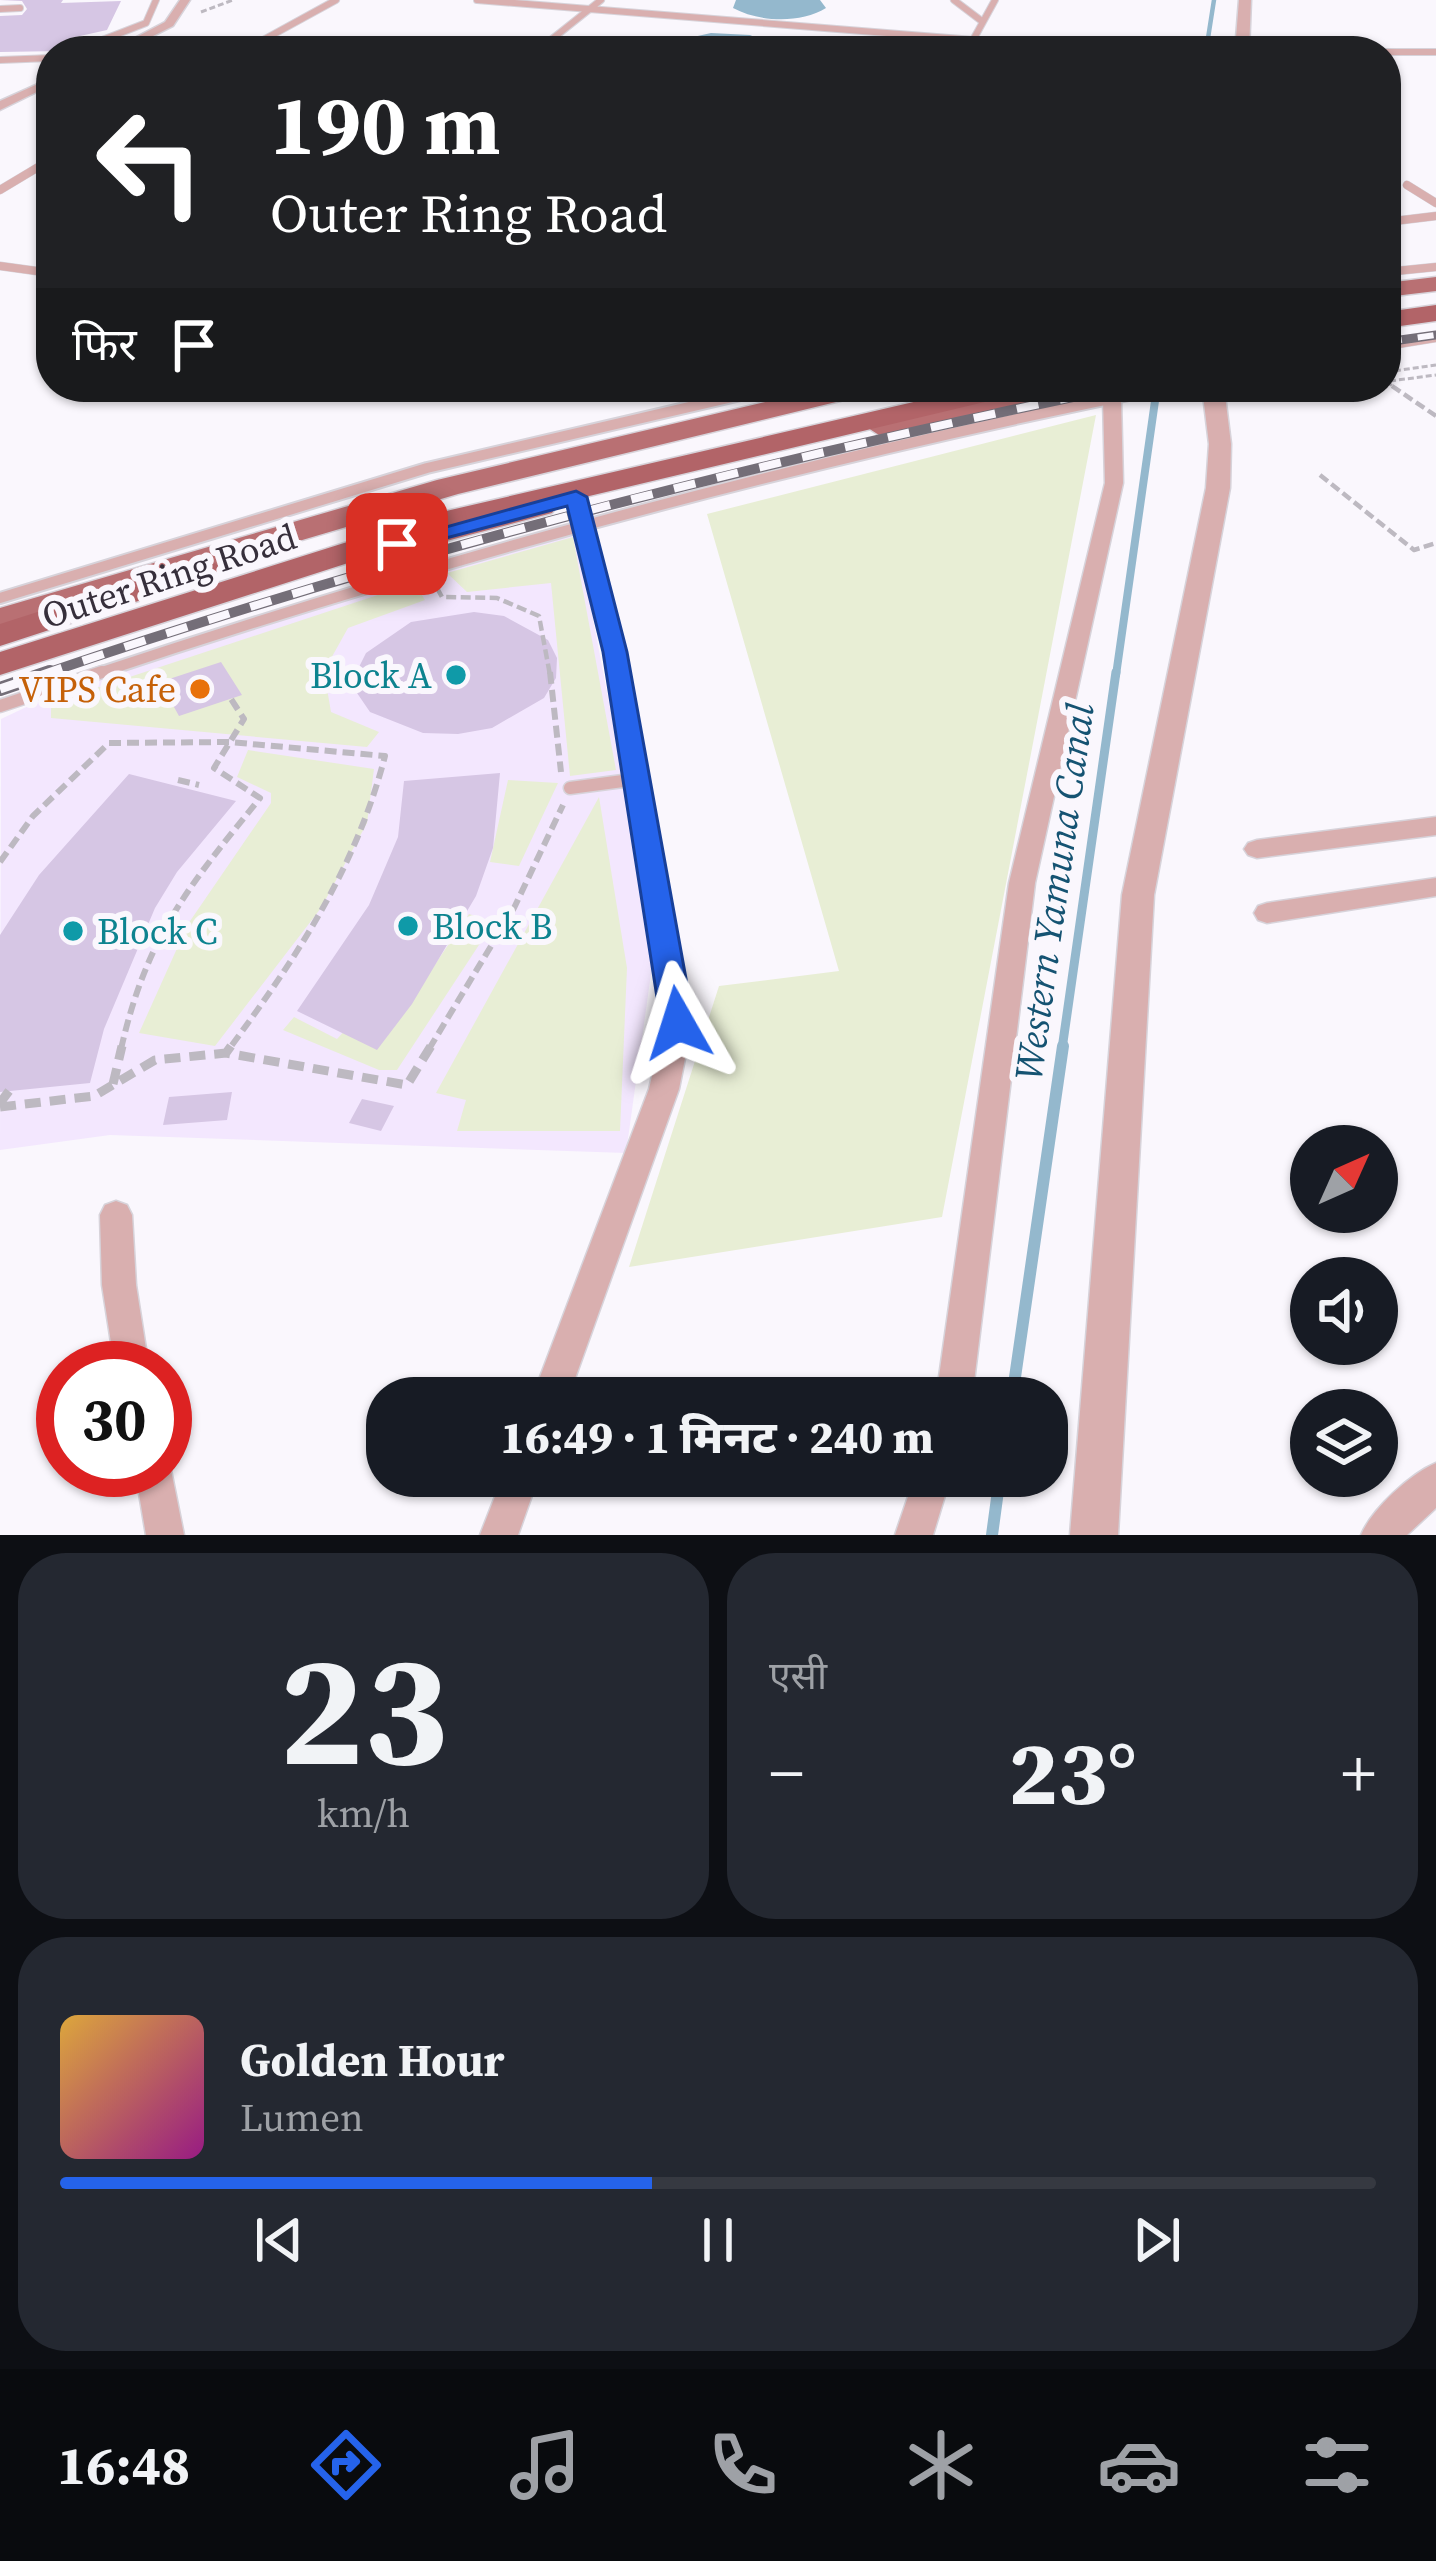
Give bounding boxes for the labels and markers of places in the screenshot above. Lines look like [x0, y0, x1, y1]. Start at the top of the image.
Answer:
pin [346, 493, 448, 595]
place label: Block A [310, 651, 432, 700]
marker: Block A [443, 662, 469, 688]
place label: VIPS Cafe [18, 665, 176, 714]
marker: VIPS Cafe [187, 676, 213, 702]
place label: Block B [432, 902, 553, 951]
place label: Block C [97, 907, 218, 956]
marker: Block B [395, 913, 421, 939]
marker: Block C [60, 918, 86, 944]

